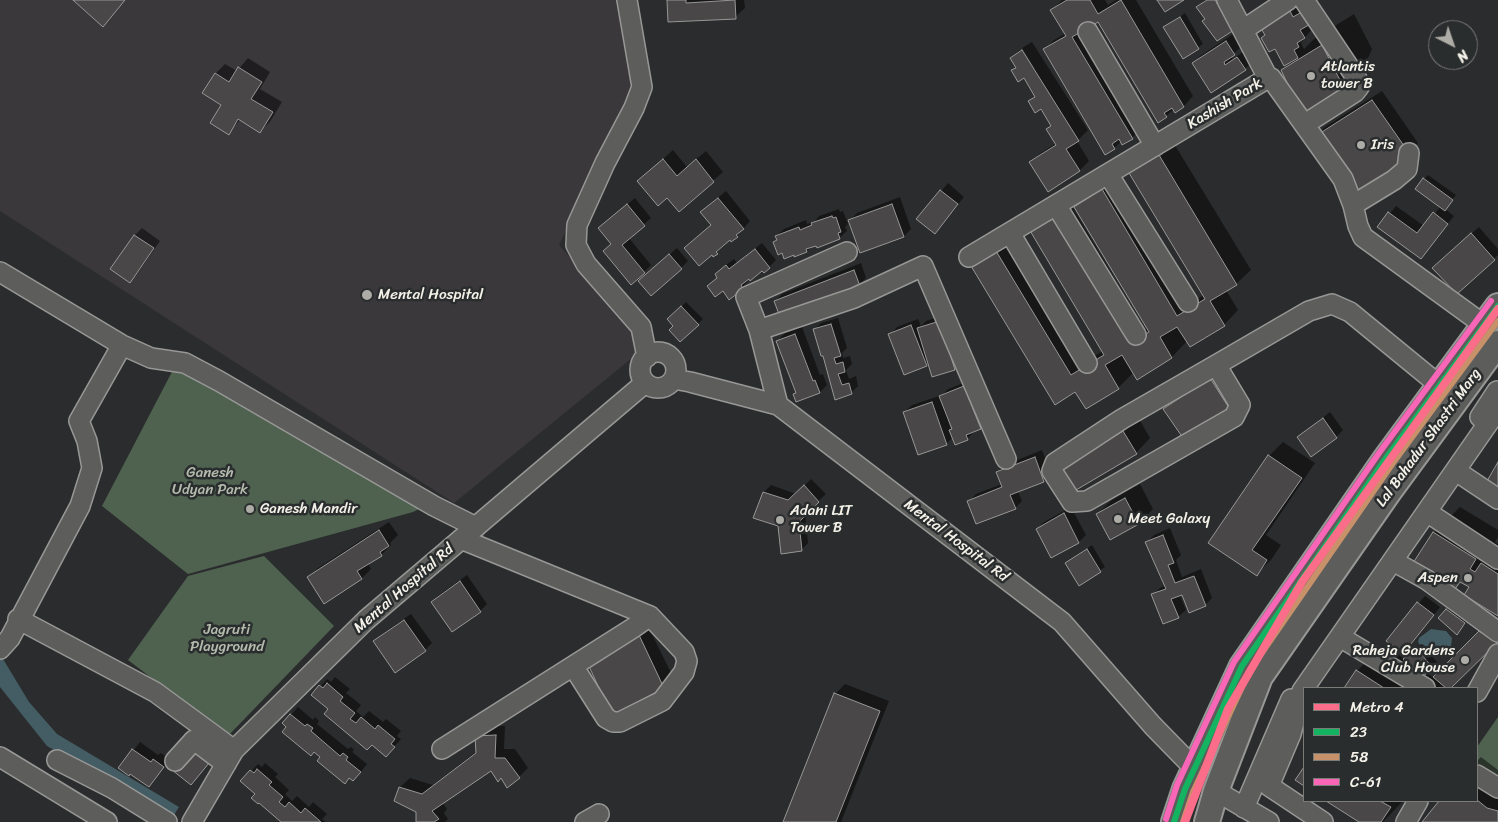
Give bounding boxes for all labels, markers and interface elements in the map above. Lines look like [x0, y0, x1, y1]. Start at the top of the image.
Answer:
north arrow [1428, 20, 1478, 70]
text: N [1451, 43, 1474, 69]
place label: Atlantis tower B [1321, 58, 1375, 93]
marker: Atlantis tower B [1305, 70, 1317, 82]
street label: Kashish Park [1184, 75, 1266, 133]
place label: Iris [1371, 136, 1394, 154]
marker: Iris [1355, 139, 1367, 151]
place label: Mental Hospital [378, 286, 483, 304]
marker: Mental Hospital [360, 288, 374, 302]
street label: Lal Bahadur Shastri Marg [1373, 365, 1485, 511]
park label: Ganesh Udyan Park [172, 464, 248, 499]
street label: Mental Hospital Rd [900, 496, 1012, 586]
place label: Ganesh Mandir [260, 500, 357, 518]
place label: Adani LIT Tower B [790, 502, 852, 537]
marker: Ganesh Mandir [244, 503, 256, 515]
place label: Meet Galaxy [1128, 510, 1210, 528]
marker: Meet Galaxy [1112, 513, 1124, 525]
marker: Adani LIT Tower B [774, 514, 786, 526]
street label: Mental Hospital Rd [350, 541, 458, 637]
place label: Aspen [1417, 569, 1458, 587]
marker: Aspen [1462, 572, 1474, 584]
park label: Jagruti Playground [190, 621, 264, 656]
place label: Raheja Gardens Club House [1353, 642, 1455, 677]
marker: Raheja Gardens Club House [1459, 654, 1471, 666]
legend [1303, 687, 1478, 802]
text: Metro 4 [1350, 694, 1404, 720]
text: 23 [1350, 719, 1367, 745]
text: 58 [1350, 744, 1368, 770]
text: C-61 [1350, 769, 1381, 795]

